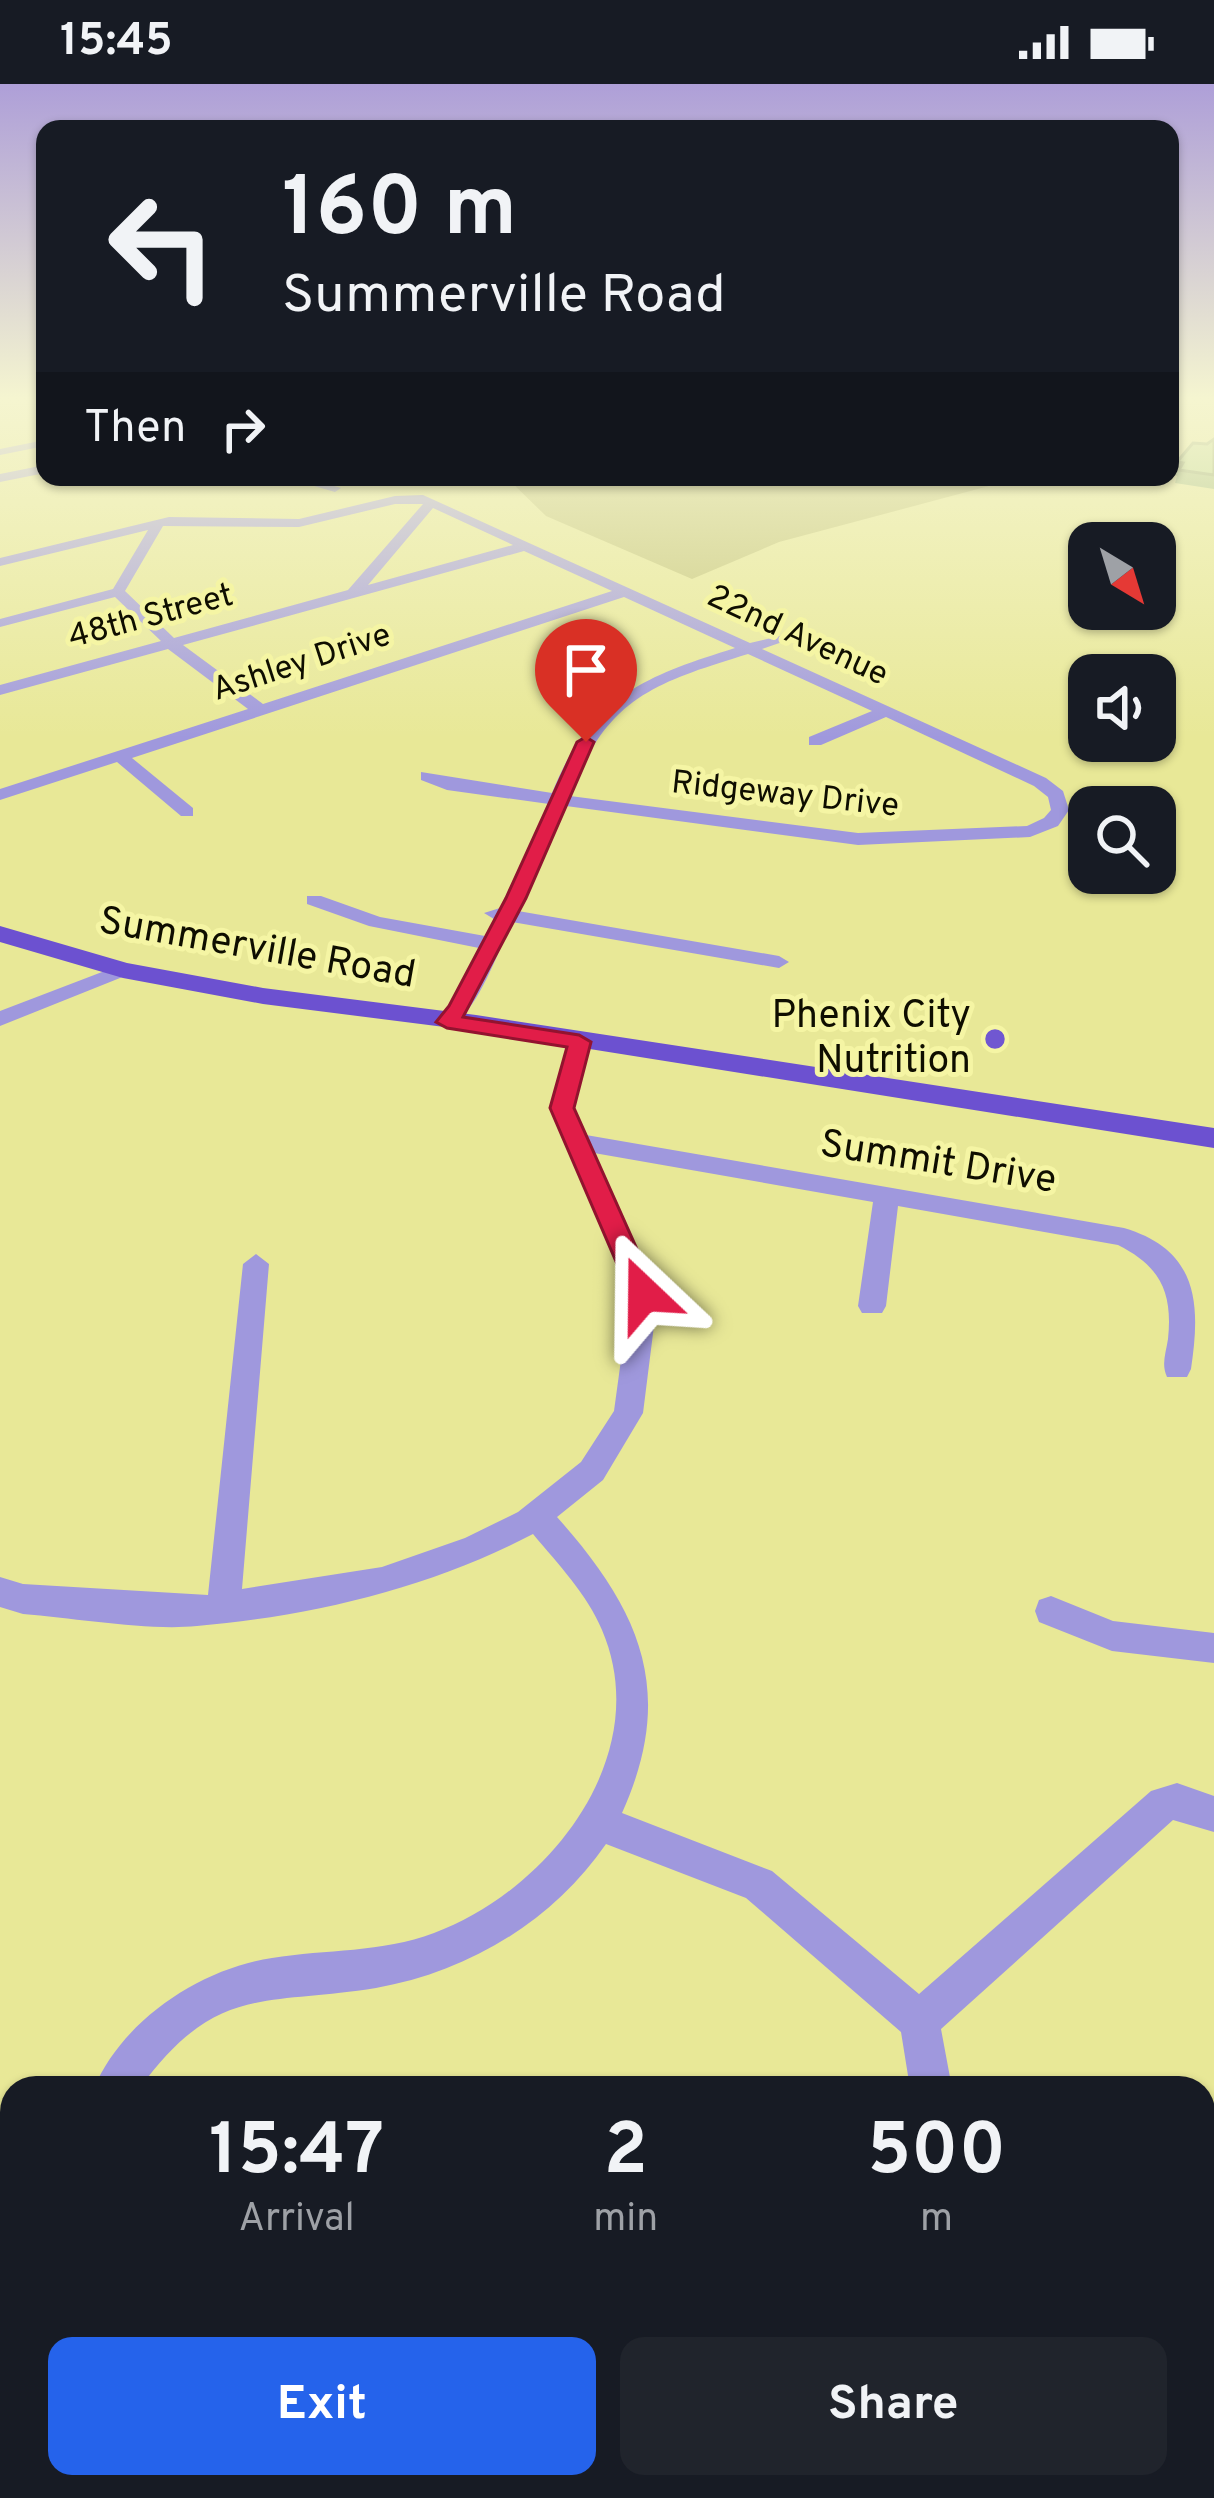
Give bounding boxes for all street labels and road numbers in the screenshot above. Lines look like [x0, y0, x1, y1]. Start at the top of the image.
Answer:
street label: 48th Street [64, 576, 238, 660]
street label: 22nd Avenue [700, 577, 894, 697]
street label: Ashley Drive [207, 615, 397, 713]
street label: Ridgeway Drive [669, 763, 901, 829]
street label: Summerville Road [95, 898, 419, 1002]
street label: Summit Drive [816, 1121, 1060, 1207]

